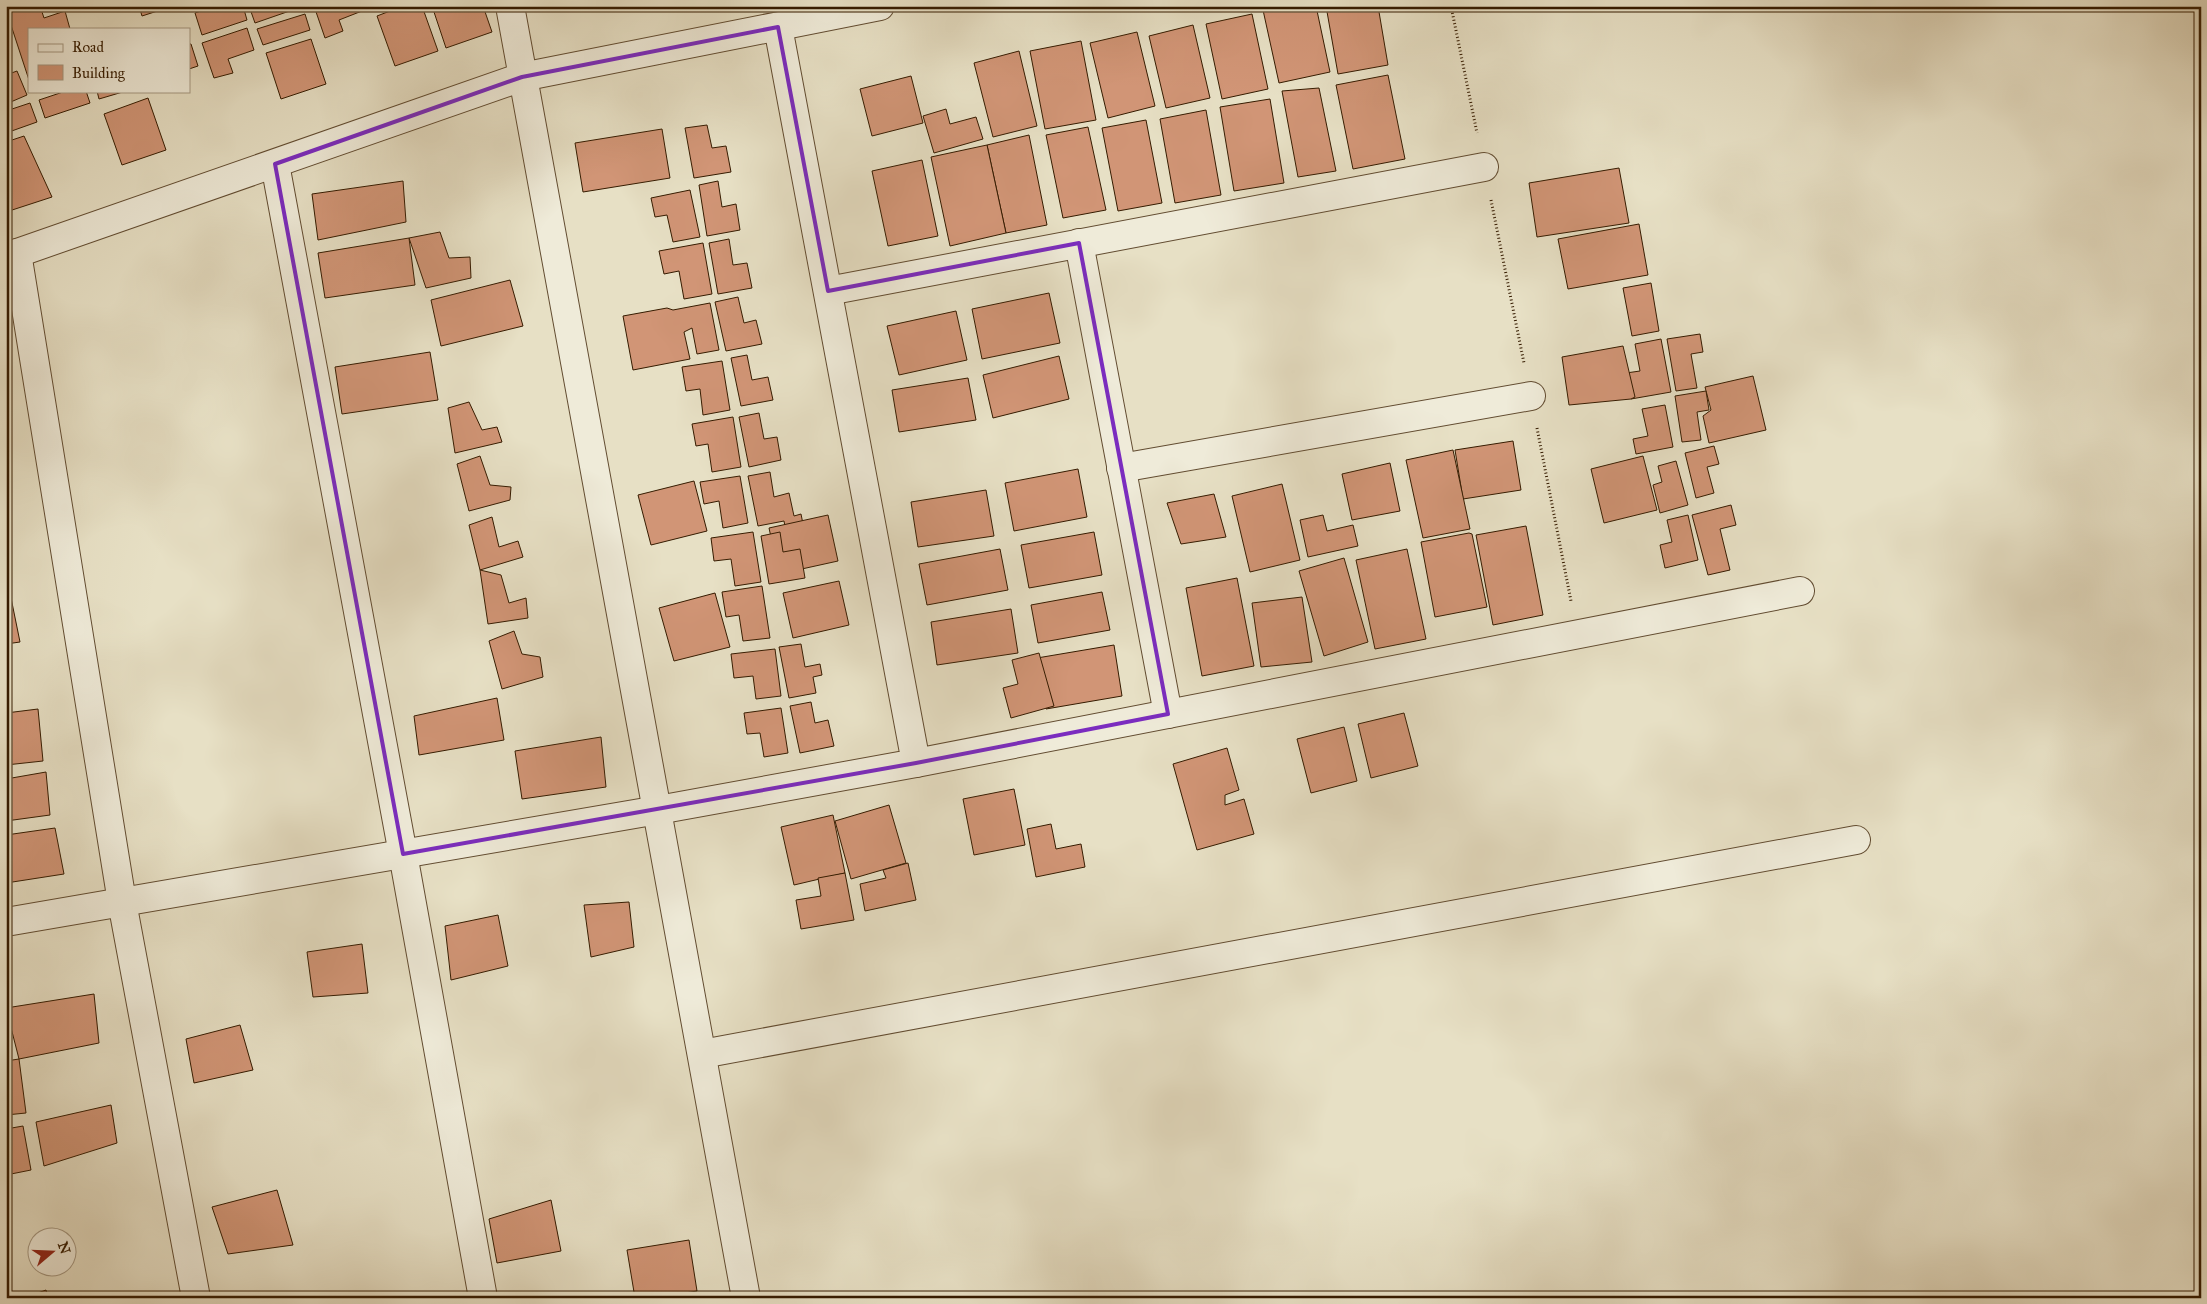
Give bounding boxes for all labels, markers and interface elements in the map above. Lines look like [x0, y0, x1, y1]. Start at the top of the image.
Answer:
legend [28, 28, 190, 92]
text: Road [72, 38, 104, 56]
text: Building [72, 64, 126, 82]
north arrow [28, 1226, 78, 1276]
text: N [54, 1240, 74, 1256]

